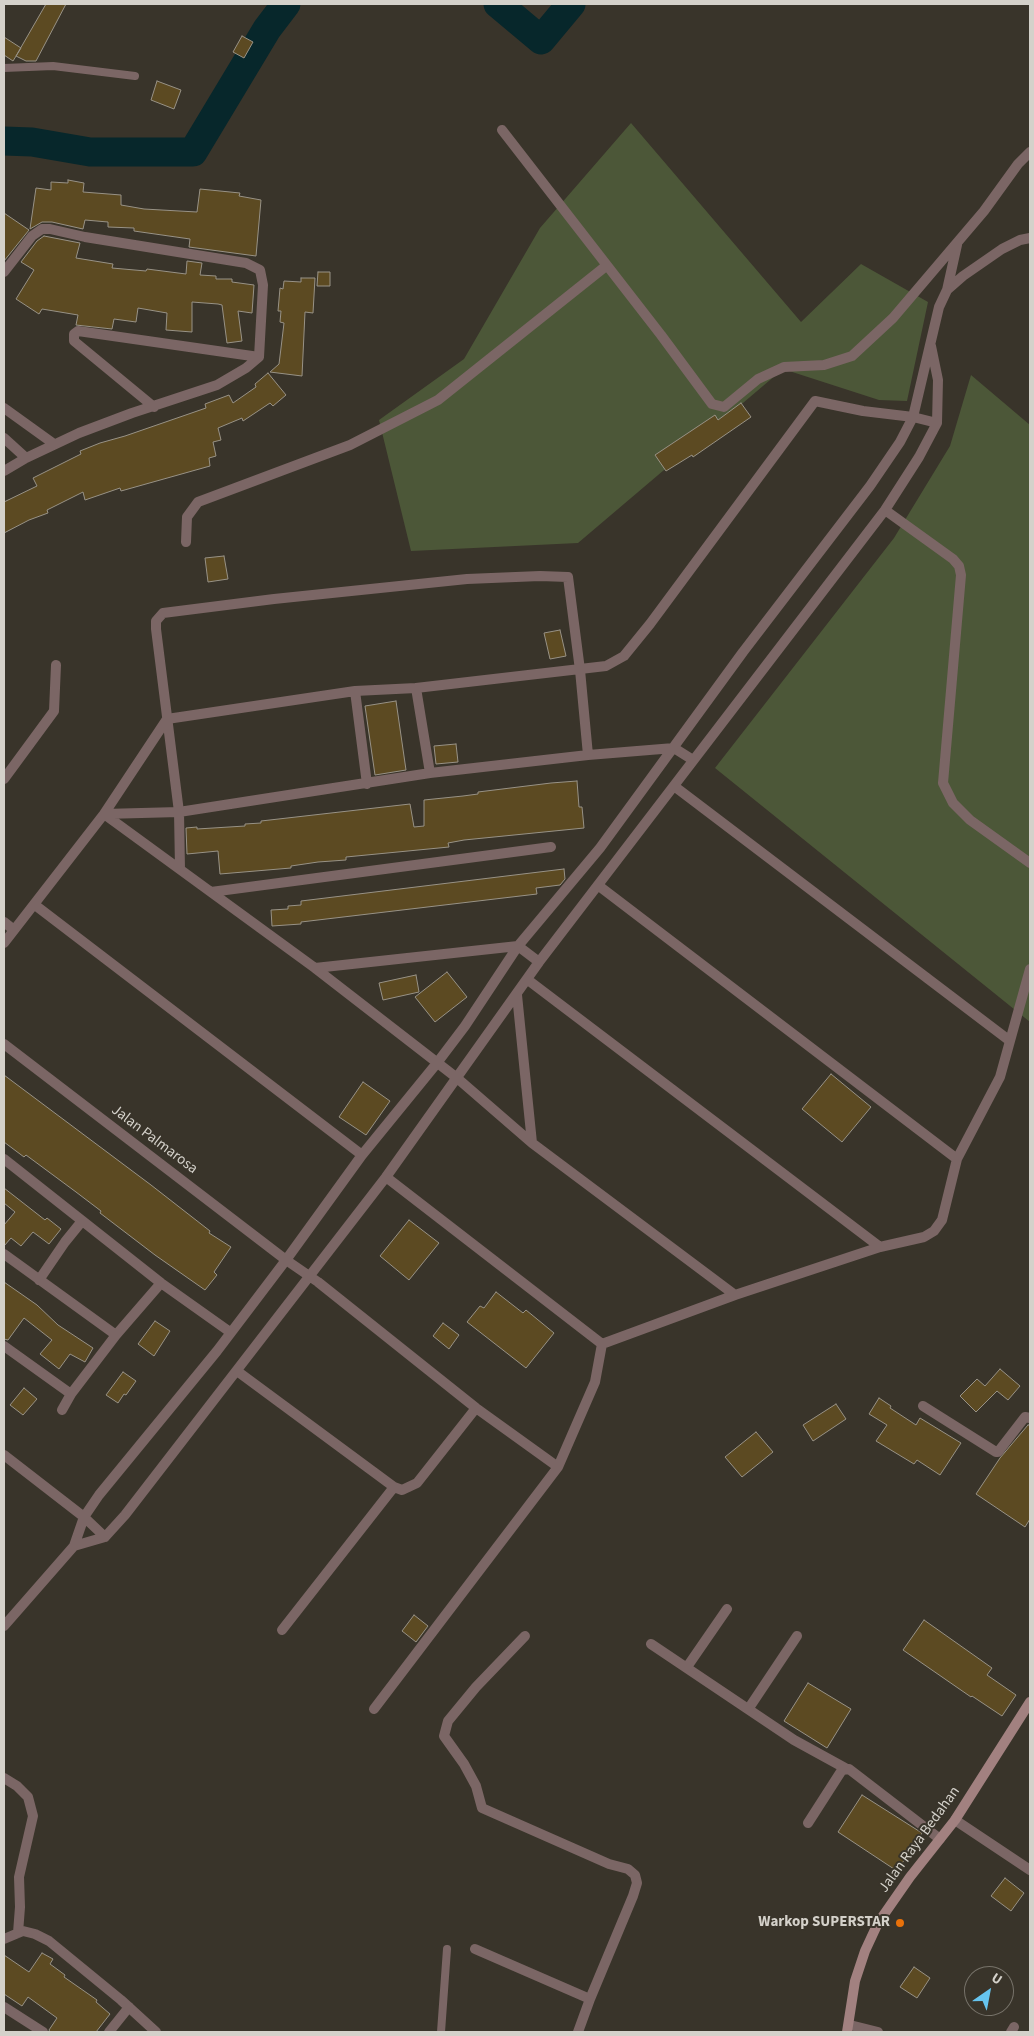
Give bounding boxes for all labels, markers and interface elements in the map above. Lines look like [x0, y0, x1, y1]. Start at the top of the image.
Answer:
street label: Jalan Palmarosa [107, 1102, 201, 1178]
street label: Jalan Raya Bedahan [875, 1783, 965, 1897]
place label: Warkop SUPERSTAR [758, 1914, 890, 1932]
marker: Warkop SUPERSTAR [894, 1917, 906, 1929]
north arrow [964, 1966, 1014, 2016]
text: U [987, 1968, 1006, 1990]

